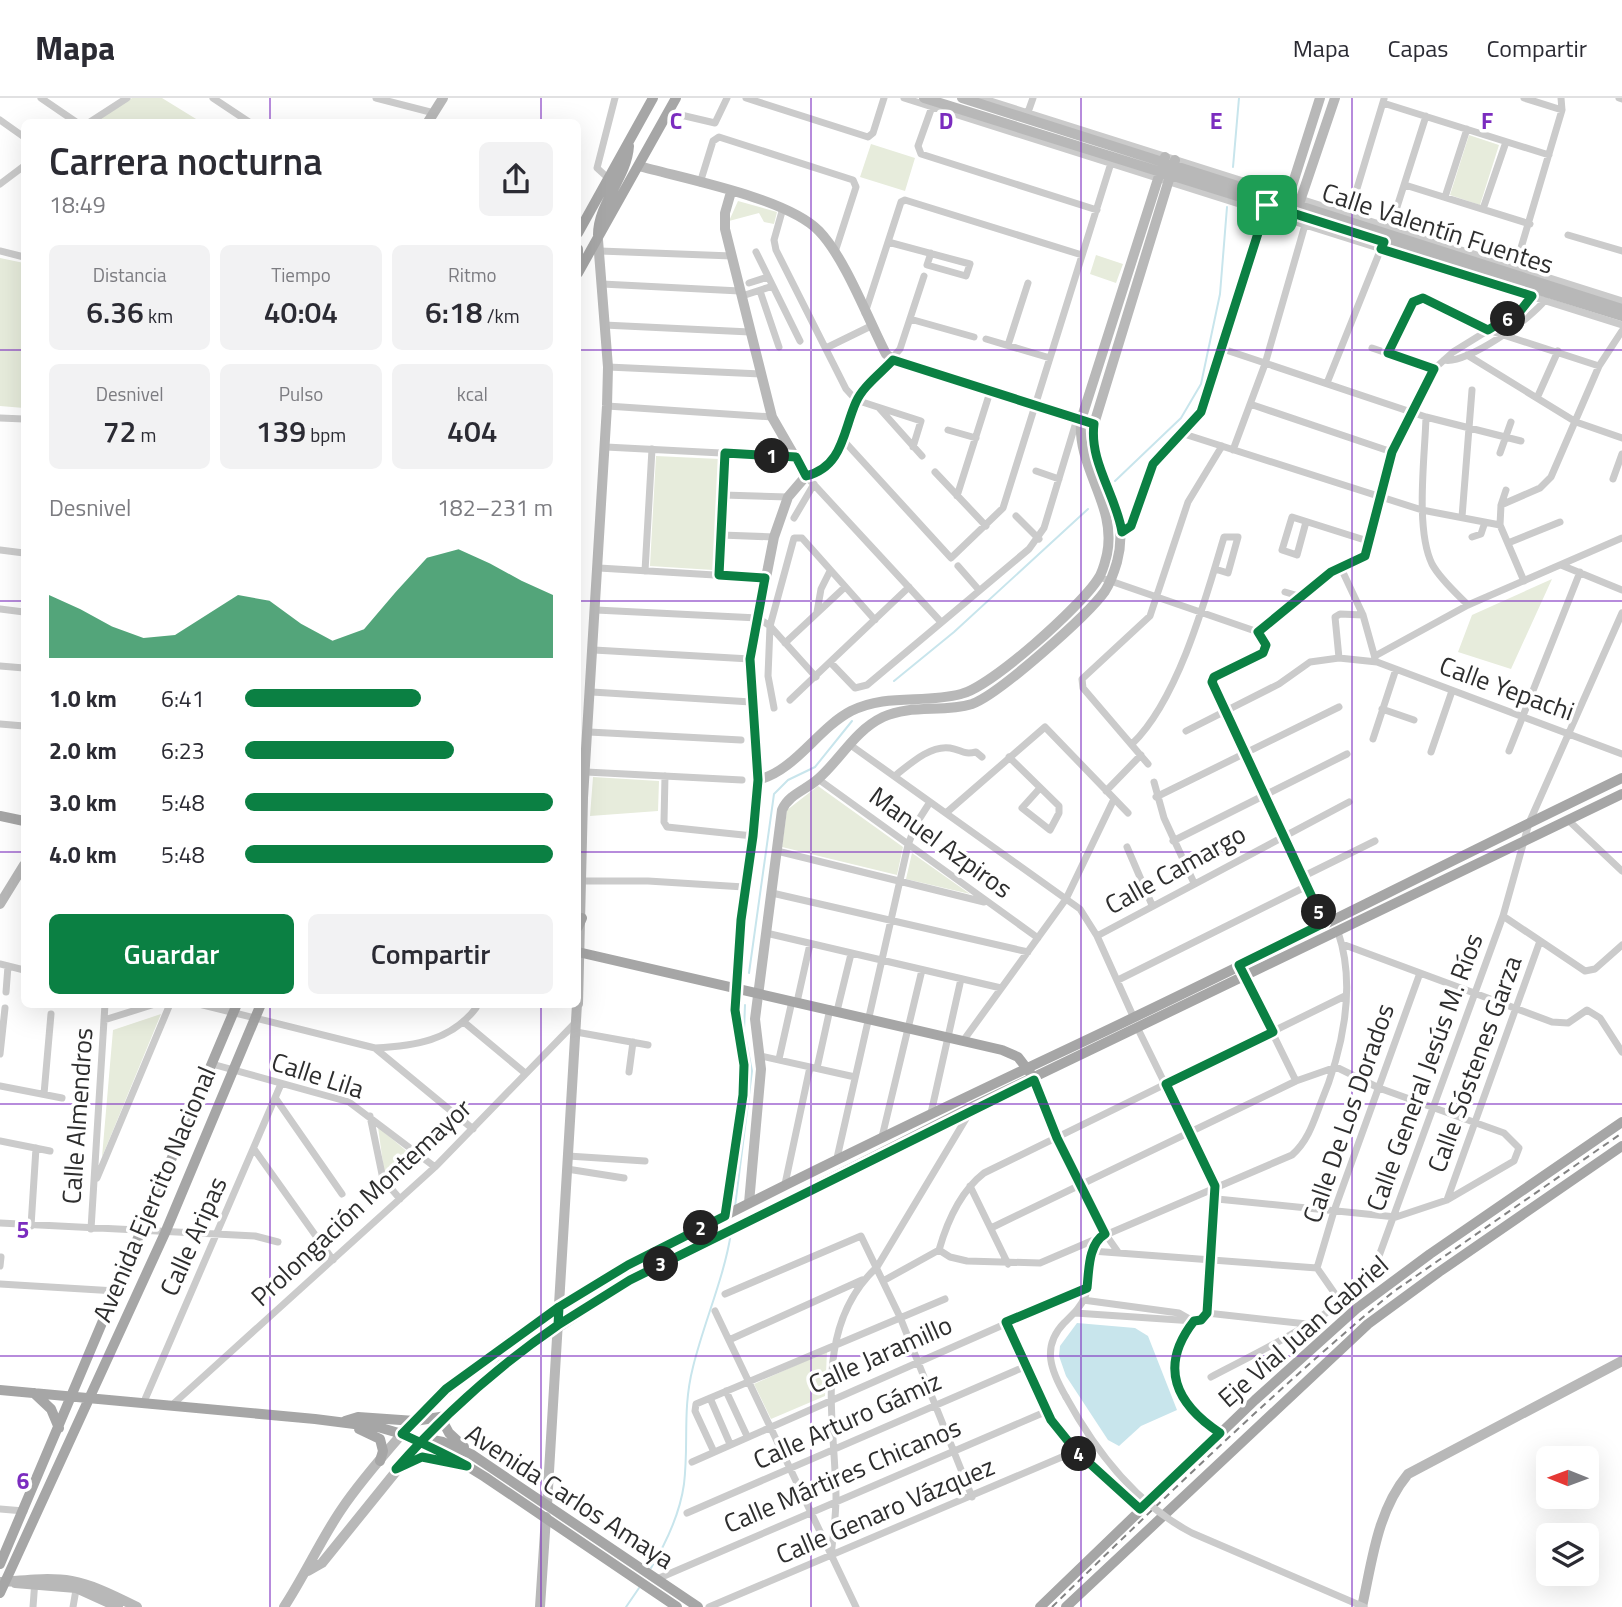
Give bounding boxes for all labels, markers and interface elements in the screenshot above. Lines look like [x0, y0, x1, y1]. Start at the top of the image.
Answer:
text: Mapa [35, 23, 115, 73]
text: Mapa [1293, 30, 1350, 66]
text: Capas [1388, 30, 1448, 66]
text: Compartir [1486, 30, 1587, 66]
text: C [670, 103, 682, 138]
text: D [939, 103, 953, 138]
text: E [1210, 103, 1222, 138]
text: F [1481, 103, 1493, 138]
text: Carrera nocturna [49, 132, 323, 190]
button: share [479, 142, 553, 216]
street label: Calle Valentín Fuentes [1317, 172, 1559, 284]
pin [1237, 175, 1297, 235]
icon: arrive [1248, 186, 1286, 224]
text: 18:49 [49, 187, 106, 222]
text: Distancia [93, 260, 166, 289]
text: Tiempo [271, 260, 331, 289]
text: Ritmo [448, 260, 497, 289]
text: 6.36 [86, 289, 144, 335]
text: 40:04 [264, 289, 338, 335]
text: 6:18 [425, 289, 483, 335]
text: km [144, 301, 173, 330]
text: /km [483, 301, 520, 330]
pin: 6 [1490, 302, 1526, 336]
text: 6 [1502, 304, 1513, 333]
text: Desnivel [96, 379, 164, 408]
text: Pulso [279, 379, 323, 408]
text: kcal [457, 379, 488, 408]
text: 72 [103, 408, 136, 454]
text: 139 [256, 408, 306, 454]
text: 404 [447, 408, 498, 454]
text: m [136, 420, 157, 449]
text: bpm [306, 420, 346, 449]
pin: 1 [754, 438, 790, 474]
text: 1 [766, 441, 777, 470]
text: Desnivel [49, 490, 131, 525]
text: 182–231 m [437, 490, 553, 525]
street label: Calle Yepachi [1434, 646, 1580, 730]
text: 1.0 km [49, 681, 117, 716]
text: 6:41 [161, 681, 205, 716]
text: 2.0 km [49, 733, 117, 768]
text: 6:23 [161, 733, 205, 768]
street label: Manuel Azpiros [861, 777, 1021, 907]
text: 3.0 km [49, 785, 117, 820]
text: 5:48 [161, 785, 205, 820]
street label: Calle Camargo [1097, 814, 1253, 924]
text: 4.0 km [49, 837, 117, 872]
text: 5:48 [161, 837, 205, 872]
pin: 5 [1302, 894, 1336, 930]
text: 5 [1313, 897, 1324, 926]
button: Guardar [49, 914, 294, 994]
button: Compartir [308, 914, 553, 994]
street label: Calle General Jesús M. Ríos [1356, 928, 1492, 1216]
street label: Calle Sóstenes Garza [1417, 950, 1531, 1178]
street label: Calle De Los Dorados [1292, 998, 1404, 1228]
street label: Calle Almendros [51, 1027, 103, 1205]
street label: Calle Lila [267, 1042, 369, 1108]
street label: Avenida Ejercito Nacional [82, 1060, 226, 1328]
street label: Prolongación Montemayor [242, 1089, 480, 1315]
street label: Calle Aripas [149, 1170, 237, 1302]
pin: 2 [684, 1210, 718, 1246]
text: 5 [17, 1212, 29, 1247]
text: 2 [695, 1213, 706, 1242]
pin: 3 [644, 1246, 678, 1282]
street label: Eje Vial Juan Gabriel [1209, 1246, 1397, 1416]
text: 3 [655, 1249, 666, 1278]
street label: Calle Jaramillo [802, 1305, 958, 1403]
street label: Calle Arturo Gámiz [747, 1361, 947, 1479]
street label: Calle Mártires Chicanos [717, 1407, 967, 1543]
street label: Avenida Carlos Amaya [458, 1414, 682, 1578]
pin: 4 [1062, 1436, 1096, 1472]
text: 4 [1073, 1439, 1084, 1468]
street label: Calle Genaro Vázquez [770, 1446, 1000, 1574]
north arrow [1536, 1446, 1600, 1508]
map controls [1536, 1446, 1599, 1586]
text: 6 [17, 1463, 30, 1498]
button: layers [1536, 1523, 1599, 1586]

